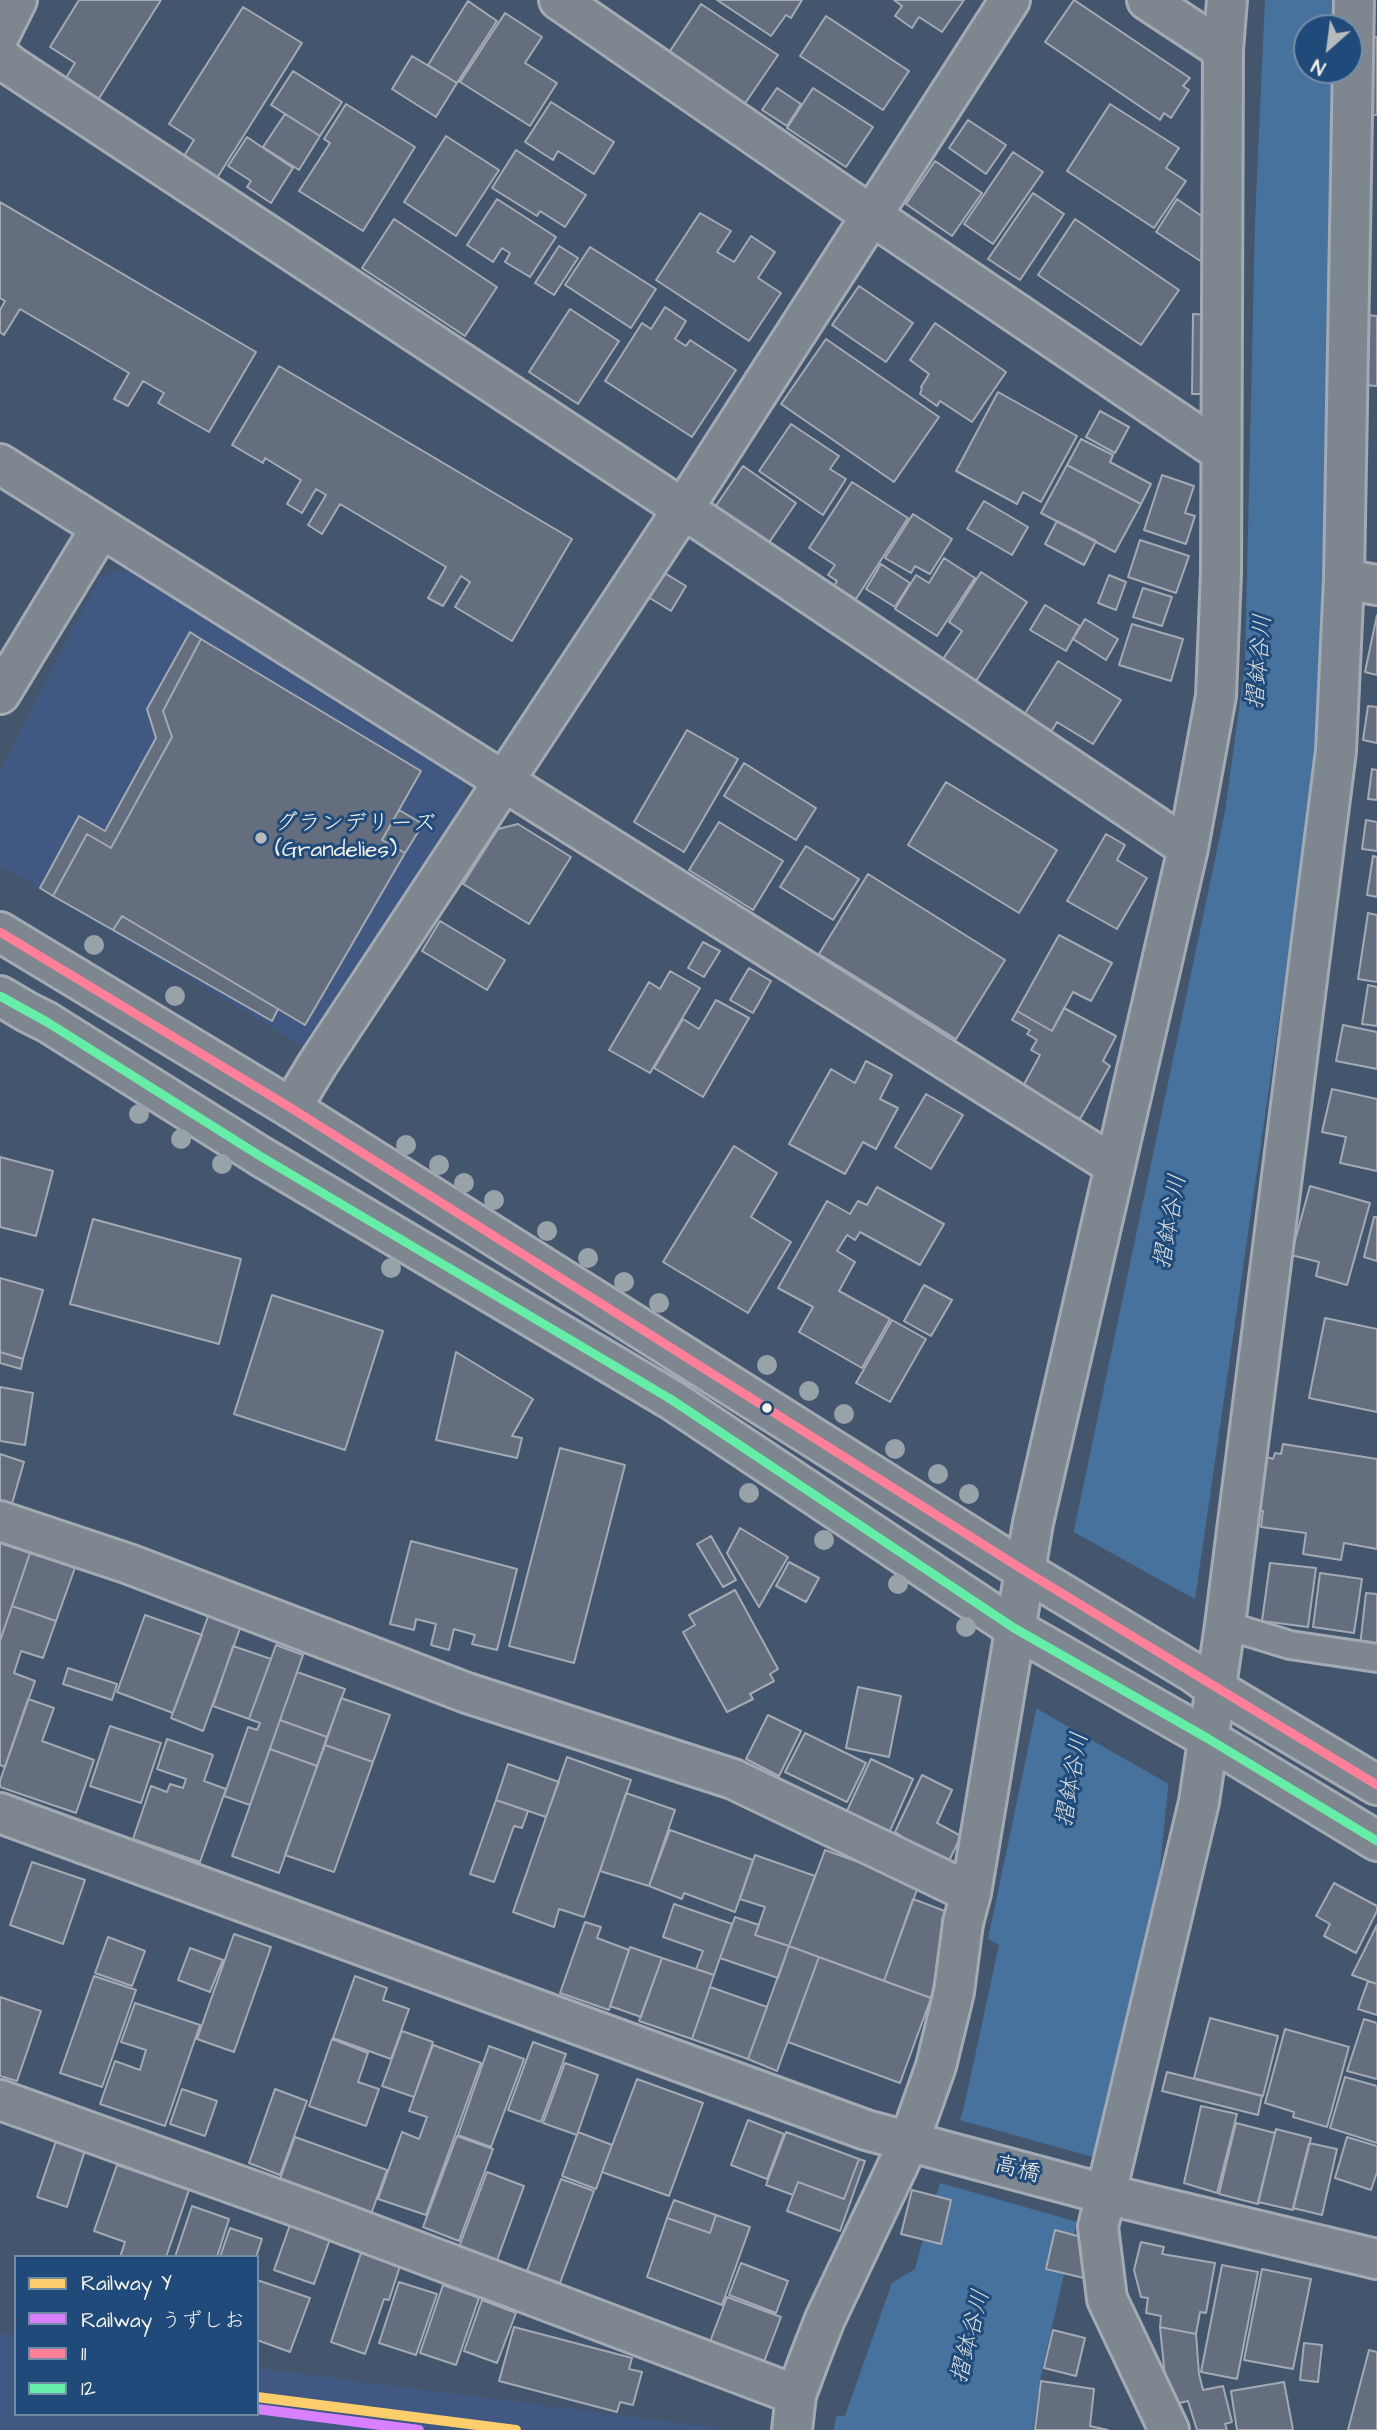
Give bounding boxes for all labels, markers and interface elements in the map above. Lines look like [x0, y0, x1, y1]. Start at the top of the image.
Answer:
north arrow [1293, 14, 1363, 84]
text: N [1307, 52, 1330, 81]
water label: 摺鉢谷川 [1242, 613, 1280, 711]
place label: グランデリーズ (Grandelies) [275, 811, 436, 865]
marker: グランデリーズ (Grandelies) [253, 830, 269, 846]
water label: 摺鉢谷川 [1149, 1172, 1195, 1272]
unlabelled marker [760, 1401, 774, 1415]
water label: 摺鉢谷川 [1051, 1730, 1097, 1830]
street label: 高橋 [991, 2152, 1043, 2190]
legend [14, 2255, 259, 2416]
text: Railway Y [81, 2269, 172, 2298]
water label: 摺鉢谷川 [946, 2287, 998, 2387]
text: Railway うずしお [81, 2306, 245, 2335]
text: 11 [81, 2339, 86, 2368]
text: 12 [81, 2374, 96, 2403]

